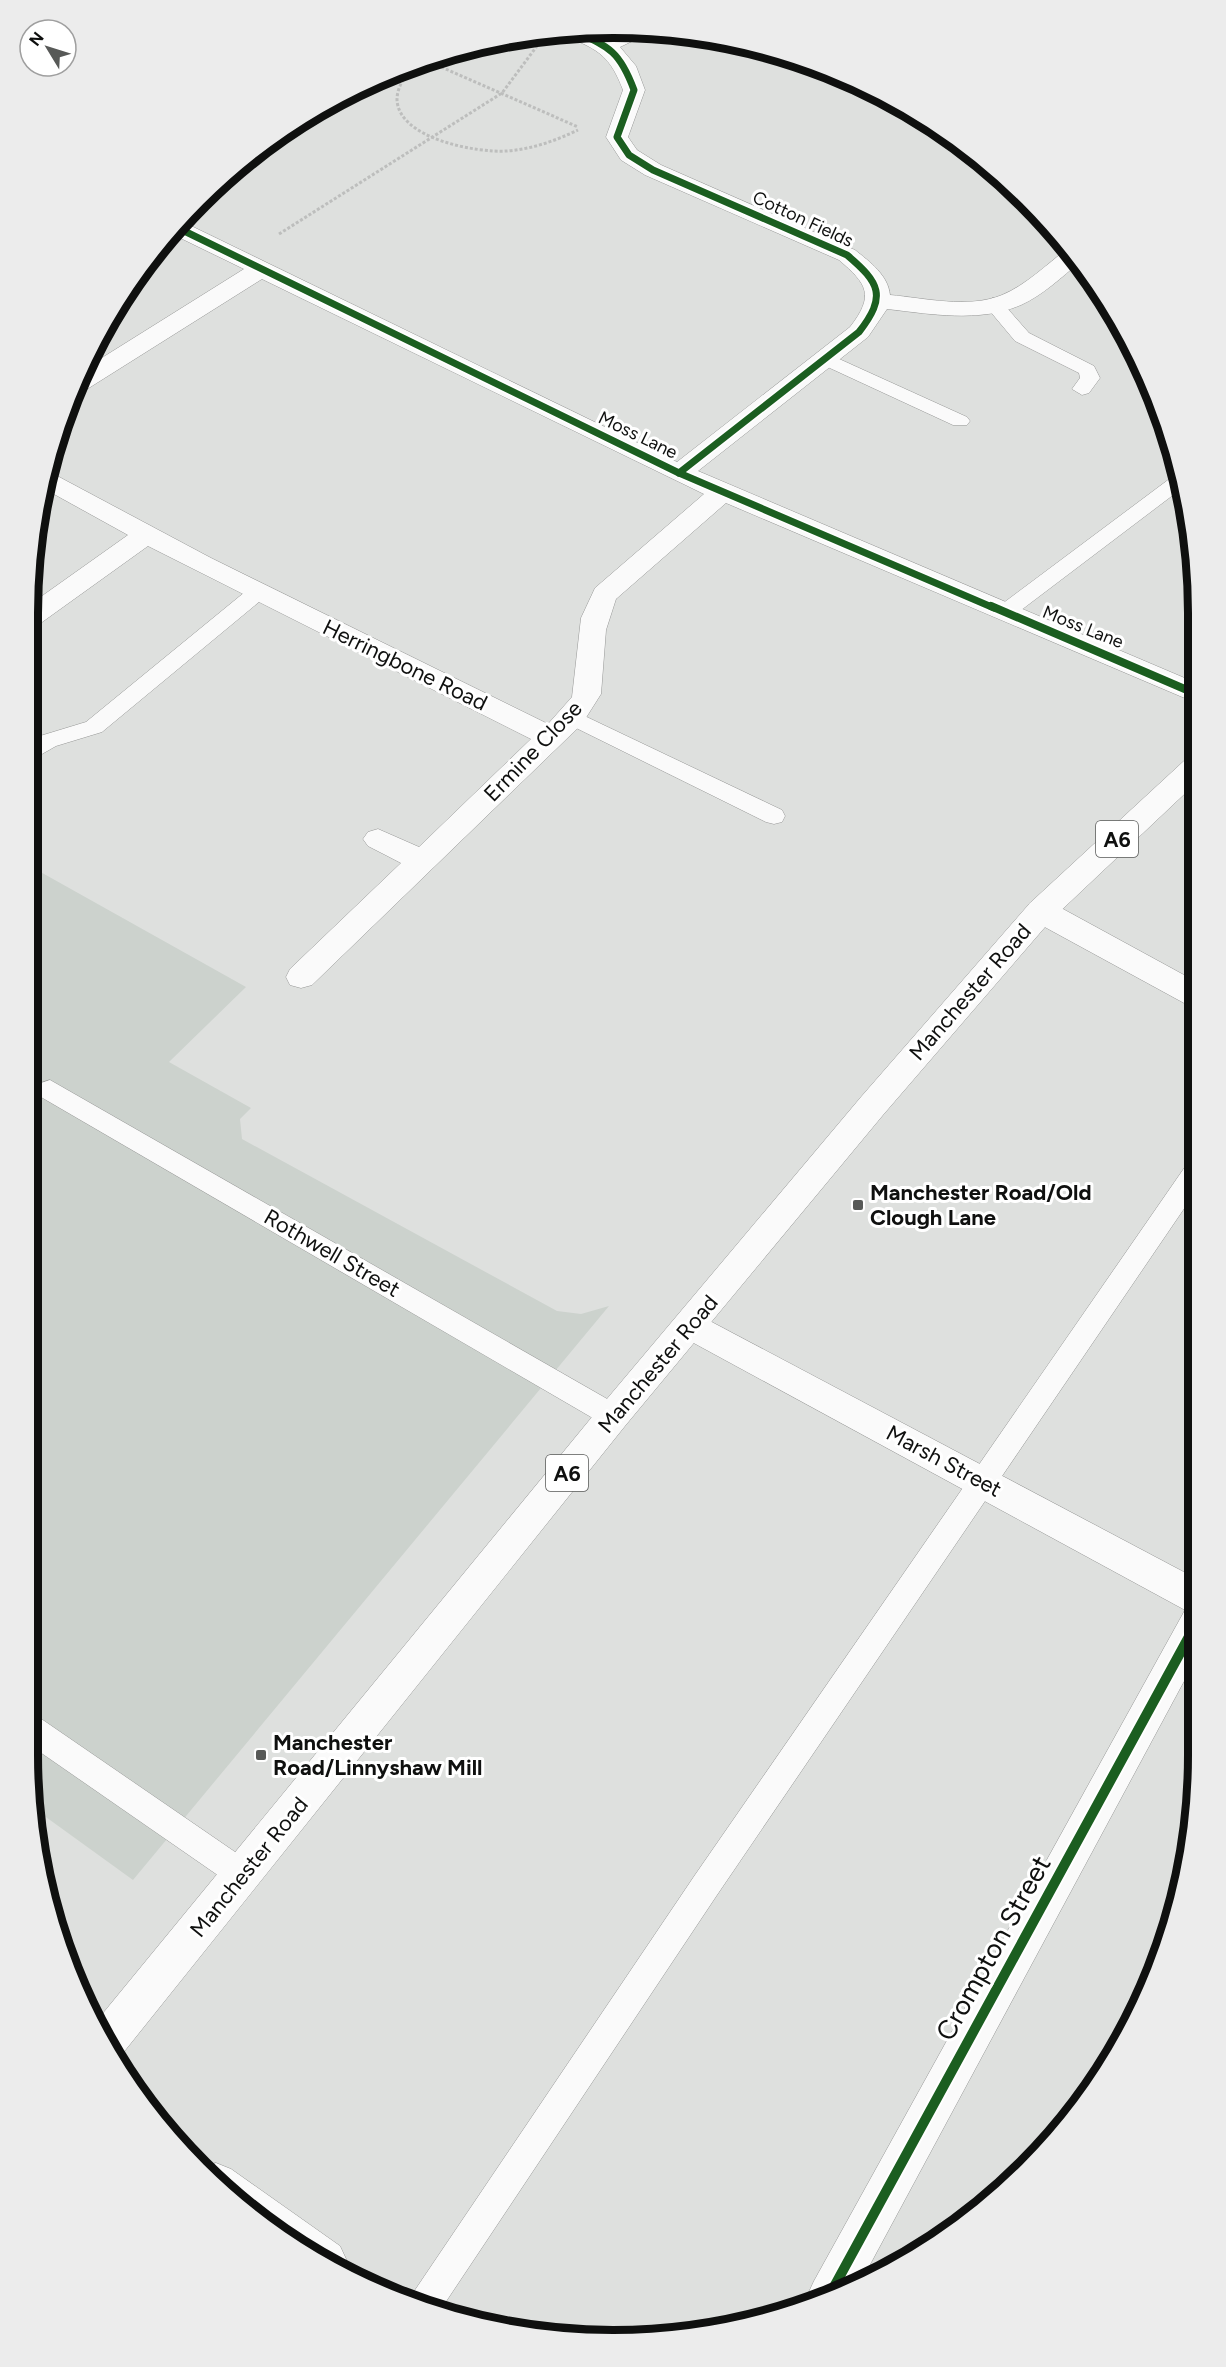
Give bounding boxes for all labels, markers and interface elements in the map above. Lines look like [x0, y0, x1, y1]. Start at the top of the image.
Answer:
north arrow [18, 18, 78, 78]
text: N [25, 28, 48, 50]
street label: Cotton Fields [749, 186, 857, 252]
street label: Moss Lane [595, 406, 681, 464]
street label: Moss Lane [1039, 601, 1127, 653]
street label: Herringbone Road [318, 613, 492, 717]
street label: Ermine Close [478, 695, 588, 807]
road number: A6 [1096, 821, 1138, 857]
street label: Manchester Road [903, 918, 1037, 1066]
place label: Manchester Road/Old Clough Lane [870, 1179, 1092, 1231]
marker: Manchester Road/Old Clough Lane [851, 1198, 865, 1212]
street label: Rothwell Street [259, 1203, 405, 1303]
street label: Manchester Road [592, 1289, 724, 1439]
street label: Marsh Street [882, 1419, 1006, 1503]
road number: A6 [546, 1455, 588, 1491]
place label: Manchester Road/Linnyshaw Mill [273, 1729, 483, 1781]
marker: Manchester Road/Linnyshaw Mill [254, 1748, 268, 1762]
street label: Manchester Road [184, 1792, 314, 1942]
street label: Crompton Street [929, 1850, 1057, 2046]

